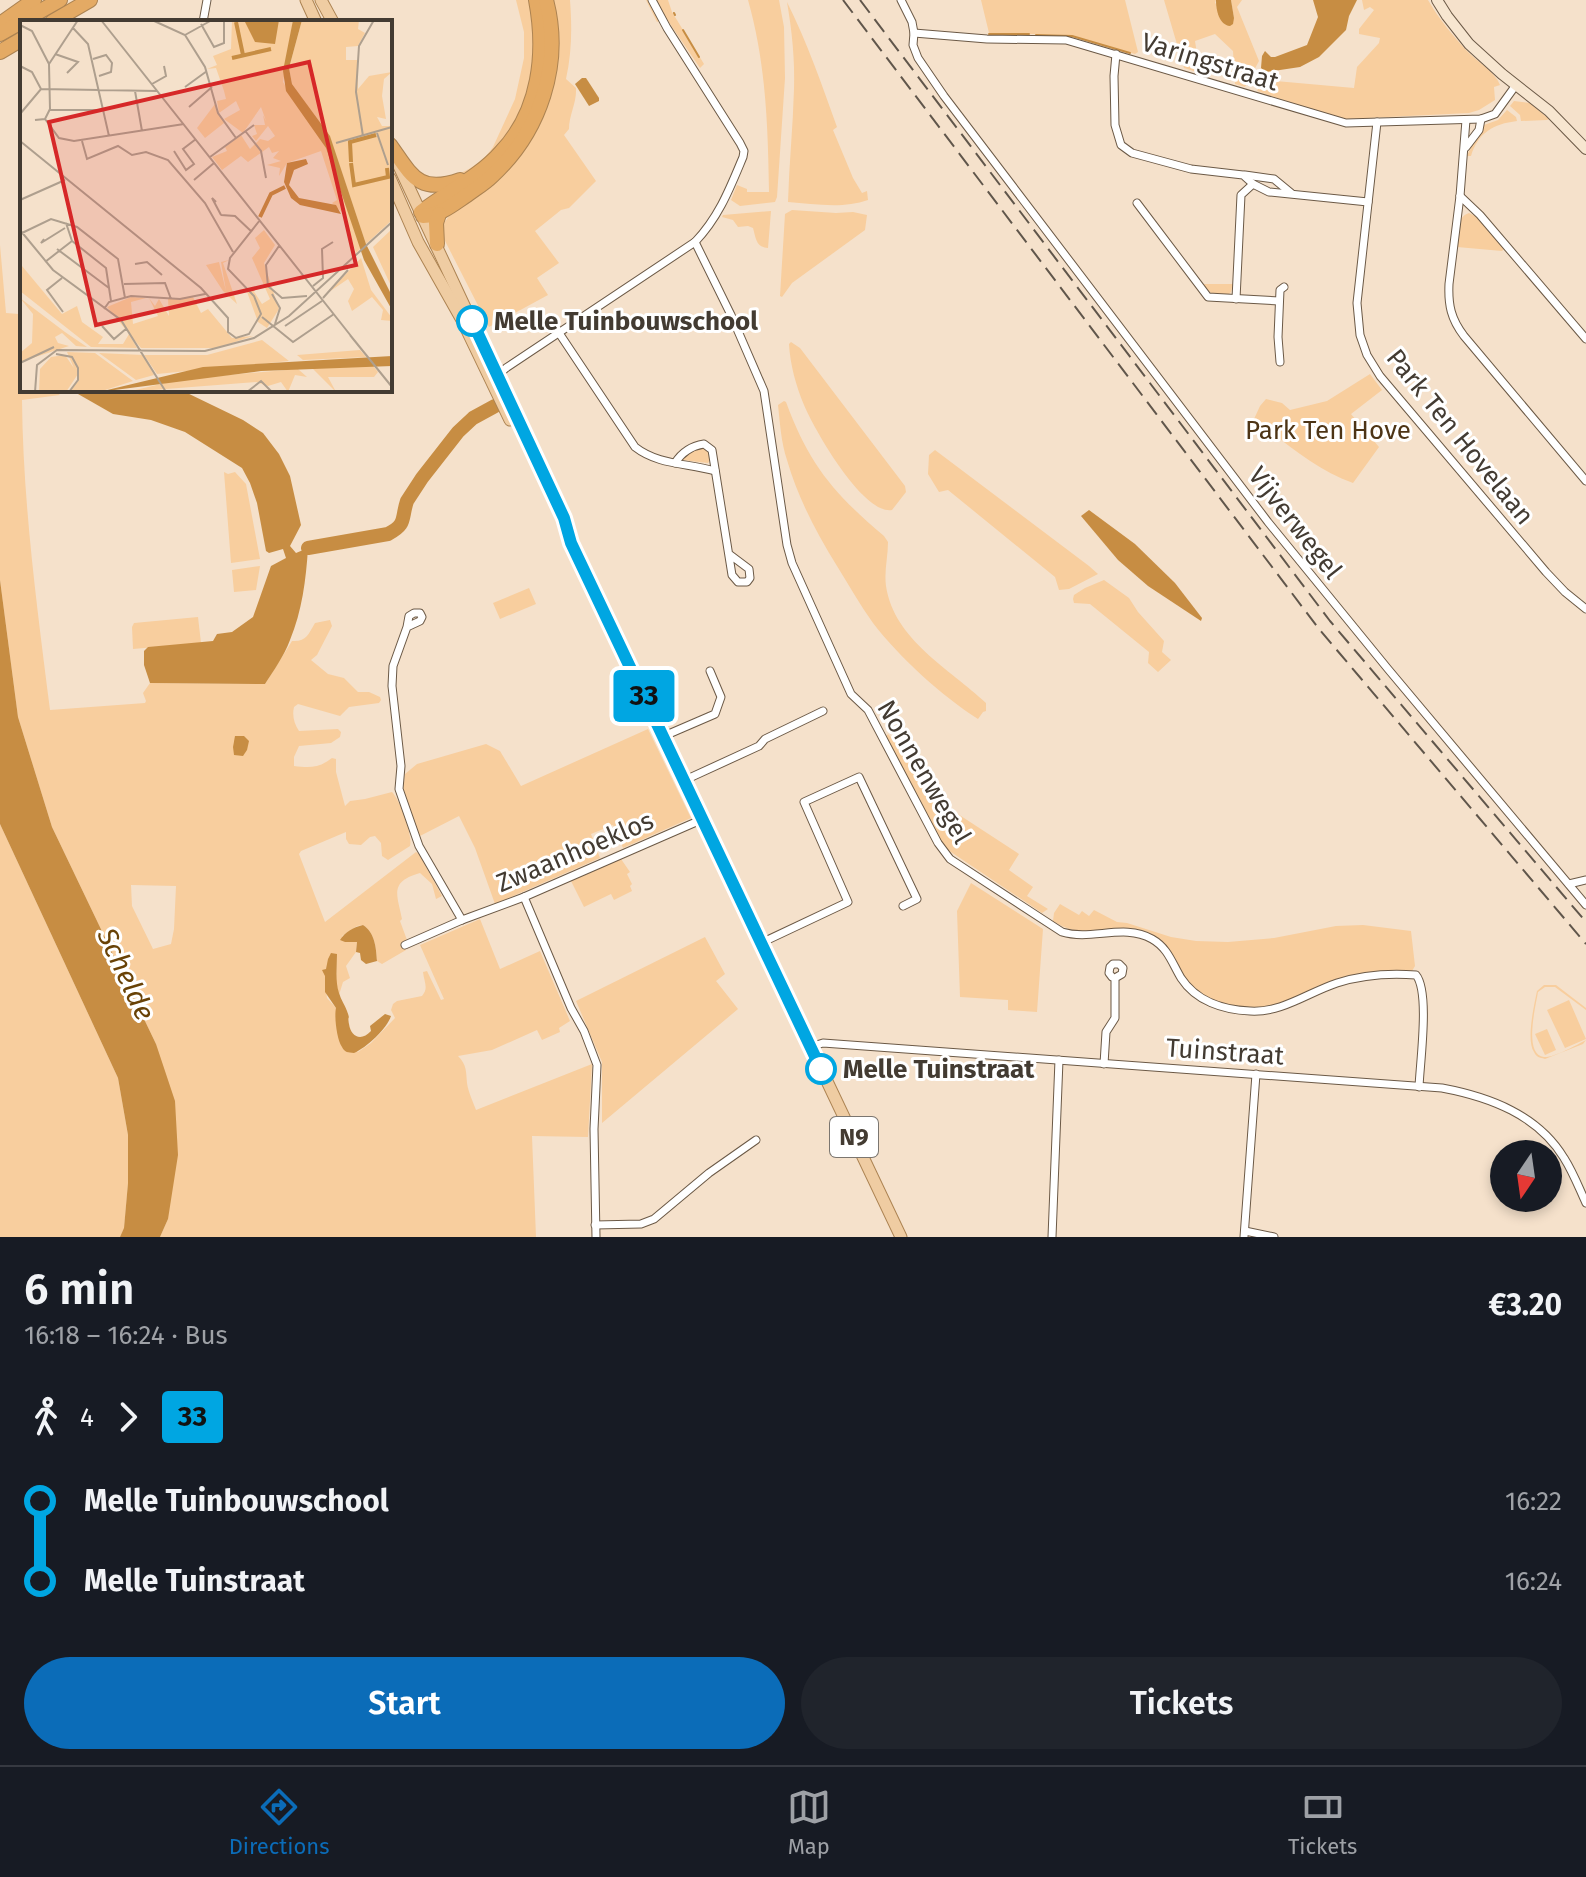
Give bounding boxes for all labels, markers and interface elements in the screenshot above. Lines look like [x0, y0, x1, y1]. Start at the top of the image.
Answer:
inset map [20, 20, 392, 392]
street label: Varingstraat [1138, 26, 1283, 98]
marker: Melle Tuinbouwschool [457, 306, 487, 336]
place label: Melle Tuinbouwschool [494, 306, 758, 337]
street label: Park Ten Hovelaan [1380, 343, 1540, 531]
park label: Park Ten Hove [1245, 415, 1411, 446]
street label: Vijverwegel [1242, 461, 1349, 586]
line badge: 33 [608, 670, 680, 722]
text: 33 [629, 679, 659, 712]
street label: Nonnenwegel [870, 695, 978, 850]
street label: Zwaanhoeklos [492, 805, 658, 899]
water label: Schelde [90, 922, 162, 1025]
street label: Tuinstraat [1165, 1032, 1286, 1072]
marker: Melle Tuinstraat [806, 1054, 836, 1084]
place label: Melle Tuinstraat [843, 1054, 1035, 1085]
road number: N9 [830, 1117, 878, 1157]
north arrow [1490, 1140, 1562, 1212]
map controls [1490, 1140, 1562, 1212]
text: 6 min [24, 1263, 134, 1316]
text: €3.20 [1488, 1287, 1562, 1323]
text: 16:18 – 16:24 · Bus [24, 1320, 228, 1351]
icon: walk [24, 1395, 68, 1439]
icon: forward [106, 1395, 150, 1439]
text: 33 [178, 1400, 207, 1433]
text: 4 [80, 1402, 94, 1433]
text: Melle Tuinbouwschool [84, 1483, 389, 1519]
text: 16:22 [1505, 1486, 1562, 1517]
text: Melle Tuinstraat [84, 1563, 305, 1599]
text: 16:24 [1505, 1566, 1562, 1597]
button: Start [24, 1657, 785, 1749]
button: Tickets [801, 1657, 1562, 1749]
tab: Directions [229, 1785, 330, 1860]
tab: Map [787, 1785, 831, 1860]
tab: Tickets [1288, 1785, 1357, 1860]

